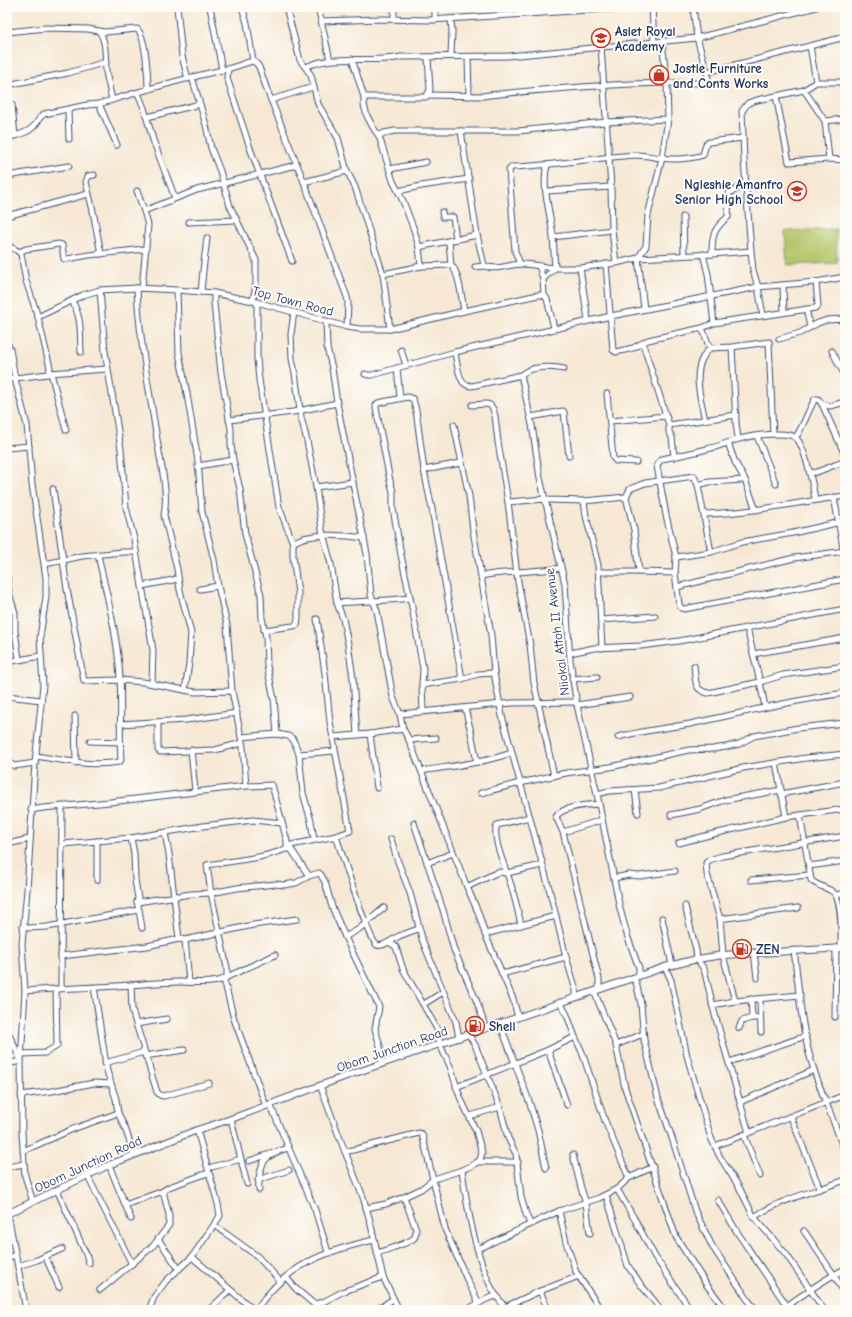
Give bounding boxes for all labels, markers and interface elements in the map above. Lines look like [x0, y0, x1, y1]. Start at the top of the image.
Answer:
place label: Aslet Royal Academy [615, 24, 676, 54]
school or university icon: Aslet Royal Academy [590, 27, 612, 49]
place label: Jostle Furniture and Conts Works [673, 61, 769, 91]
shop icon: Jostle Furniture and Conts Works [648, 64, 670, 86]
place label: Ngleshie Amanfro Senior High School [675, 177, 783, 207]
school or university icon: Ngleshie Amanfro Senior High School [786, 180, 808, 202]
street label: Top Town Road [251, 283, 335, 319]
street label: Niiokai Attoh II Avenue [542, 567, 572, 697]
fuel station icon: ZEN [731, 938, 753, 960]
place label: ZEN [756, 942, 780, 957]
fuel station icon: Shell [464, 1015, 486, 1037]
place label: Shell [489, 1019, 515, 1034]
street label: Obom Junction Road [334, 1023, 450, 1075]
street label: Obom Junction Road [32, 1133, 144, 1195]

